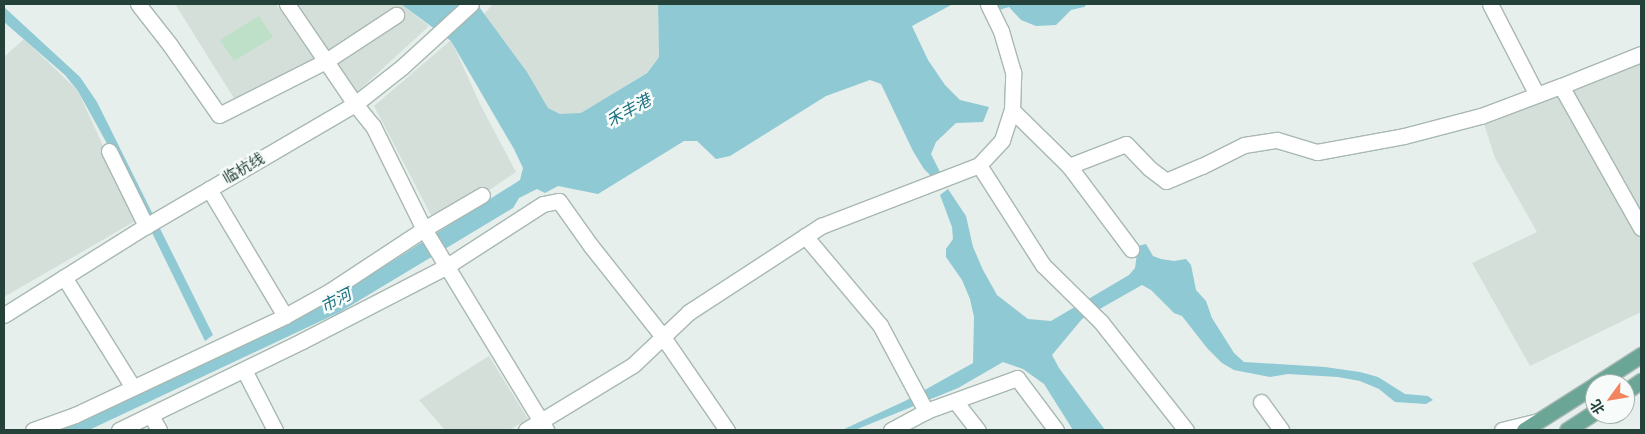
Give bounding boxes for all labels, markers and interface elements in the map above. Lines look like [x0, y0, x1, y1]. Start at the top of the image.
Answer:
water label: 禾丰港 [603, 91, 655, 131]
street label: 临杭线 [220, 150, 268, 188]
water label: 市河 [317, 285, 355, 317]
north arrow [1585, 374, 1635, 424]
text: 北 [1588, 397, 1608, 416]

